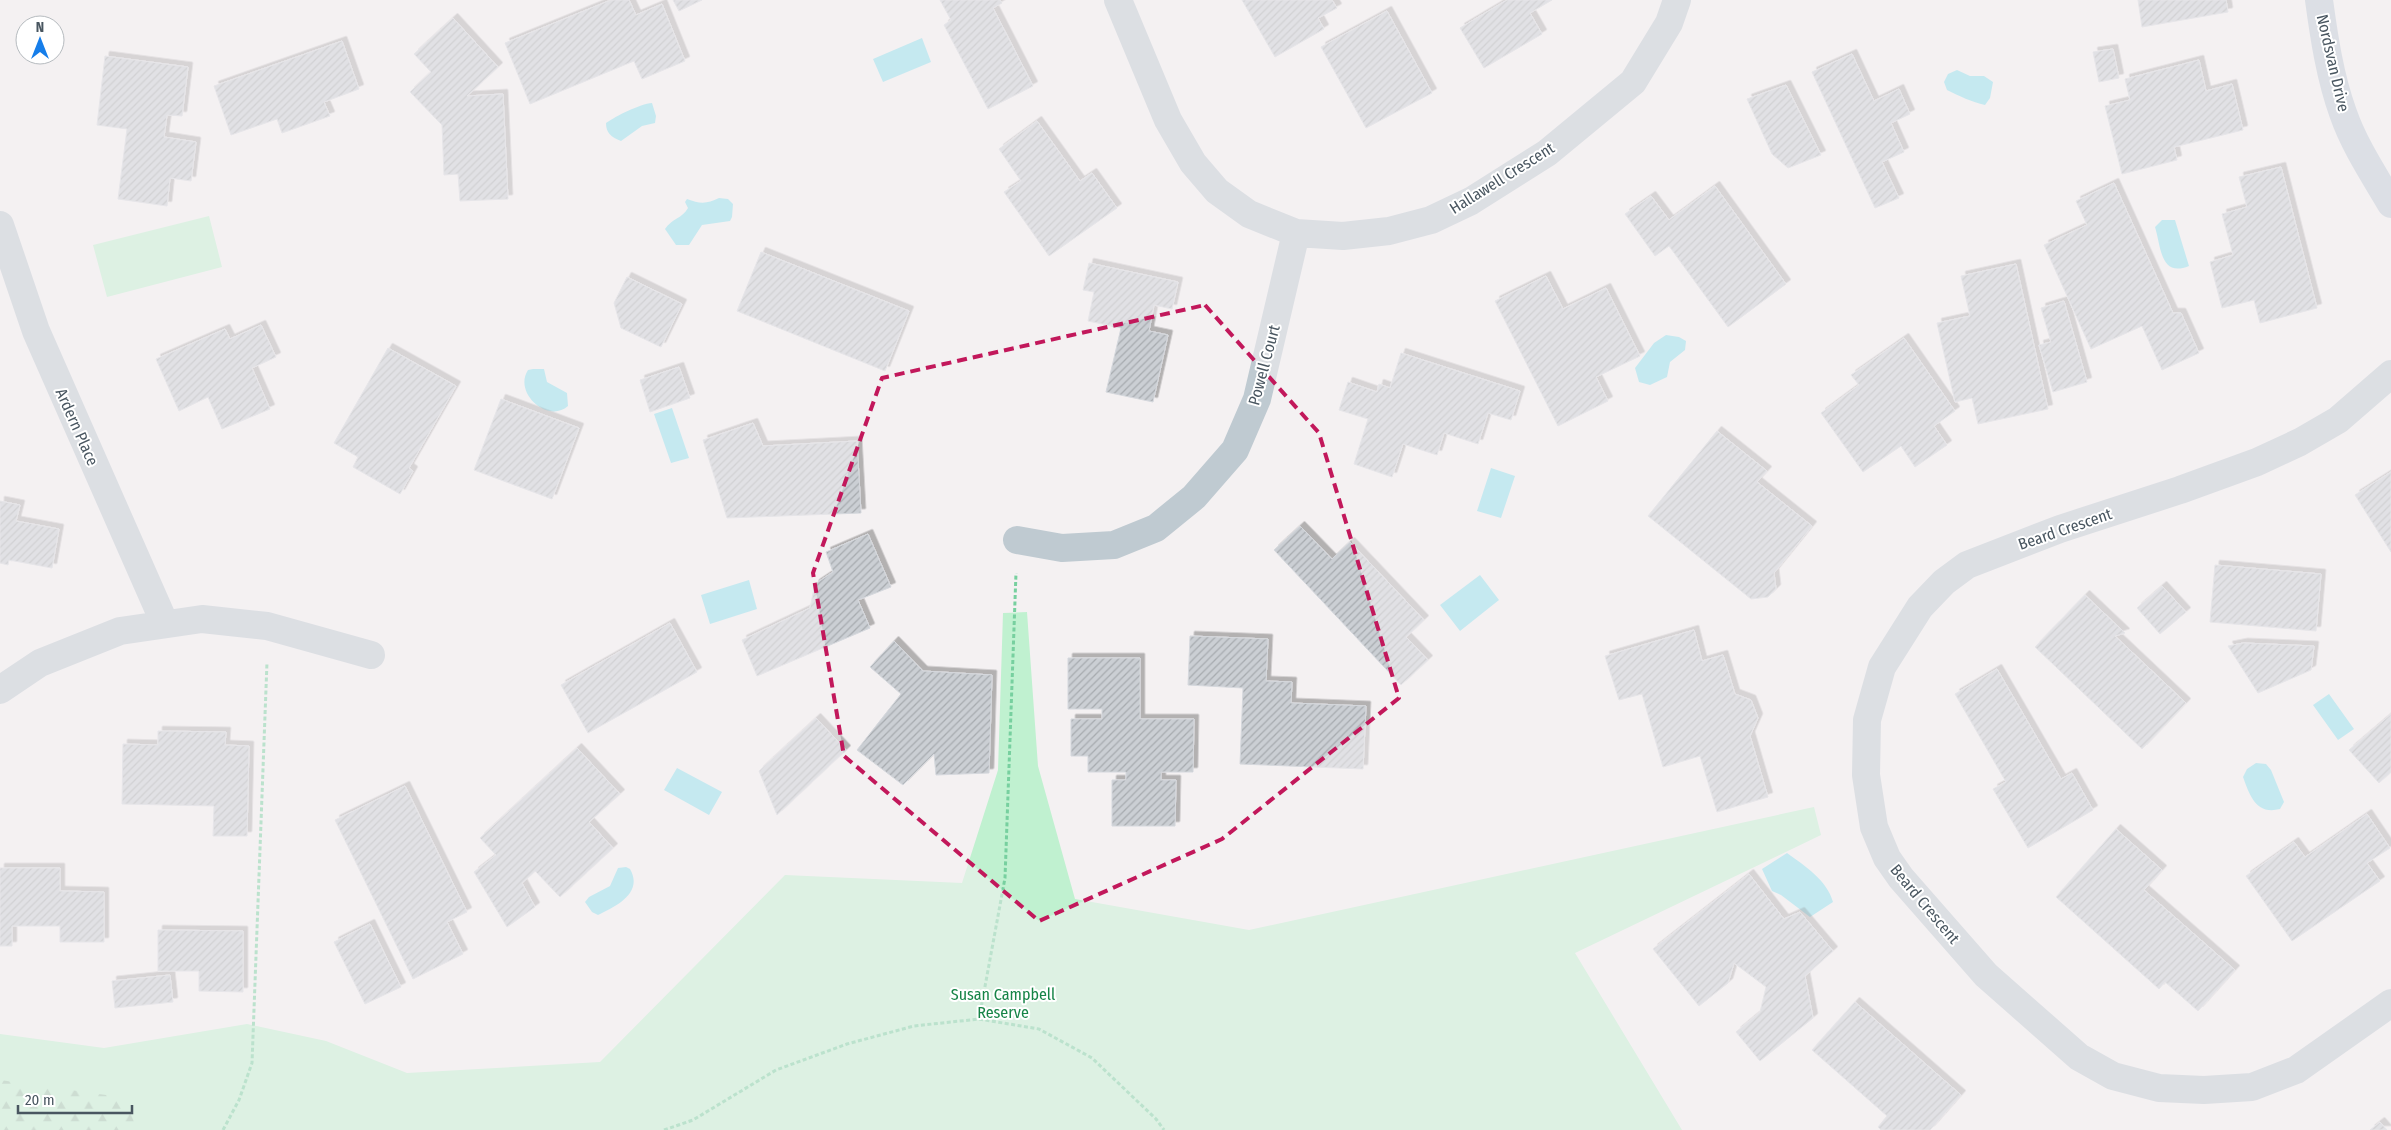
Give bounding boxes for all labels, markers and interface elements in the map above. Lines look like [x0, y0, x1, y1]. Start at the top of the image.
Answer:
street label: Nordsvan Drive [2313, 13, 2353, 114]
north arrow [15, 15, 65, 65]
text: N [36, 19, 44, 36]
street label: Hallawell Crescent [1446, 138, 1559, 218]
street label: Powell Court [1244, 322, 1284, 407]
street label: Ardern Place [52, 385, 102, 469]
street label: Beard Crescent [2016, 504, 2115, 554]
street label: Beard Crescent [1886, 860, 1964, 948]
park label: Susan Campbell Reserve [951, 985, 1055, 1022]
scale bar [18, 1082, 131, 1114]
text: 20 m [25, 1091, 55, 1109]

